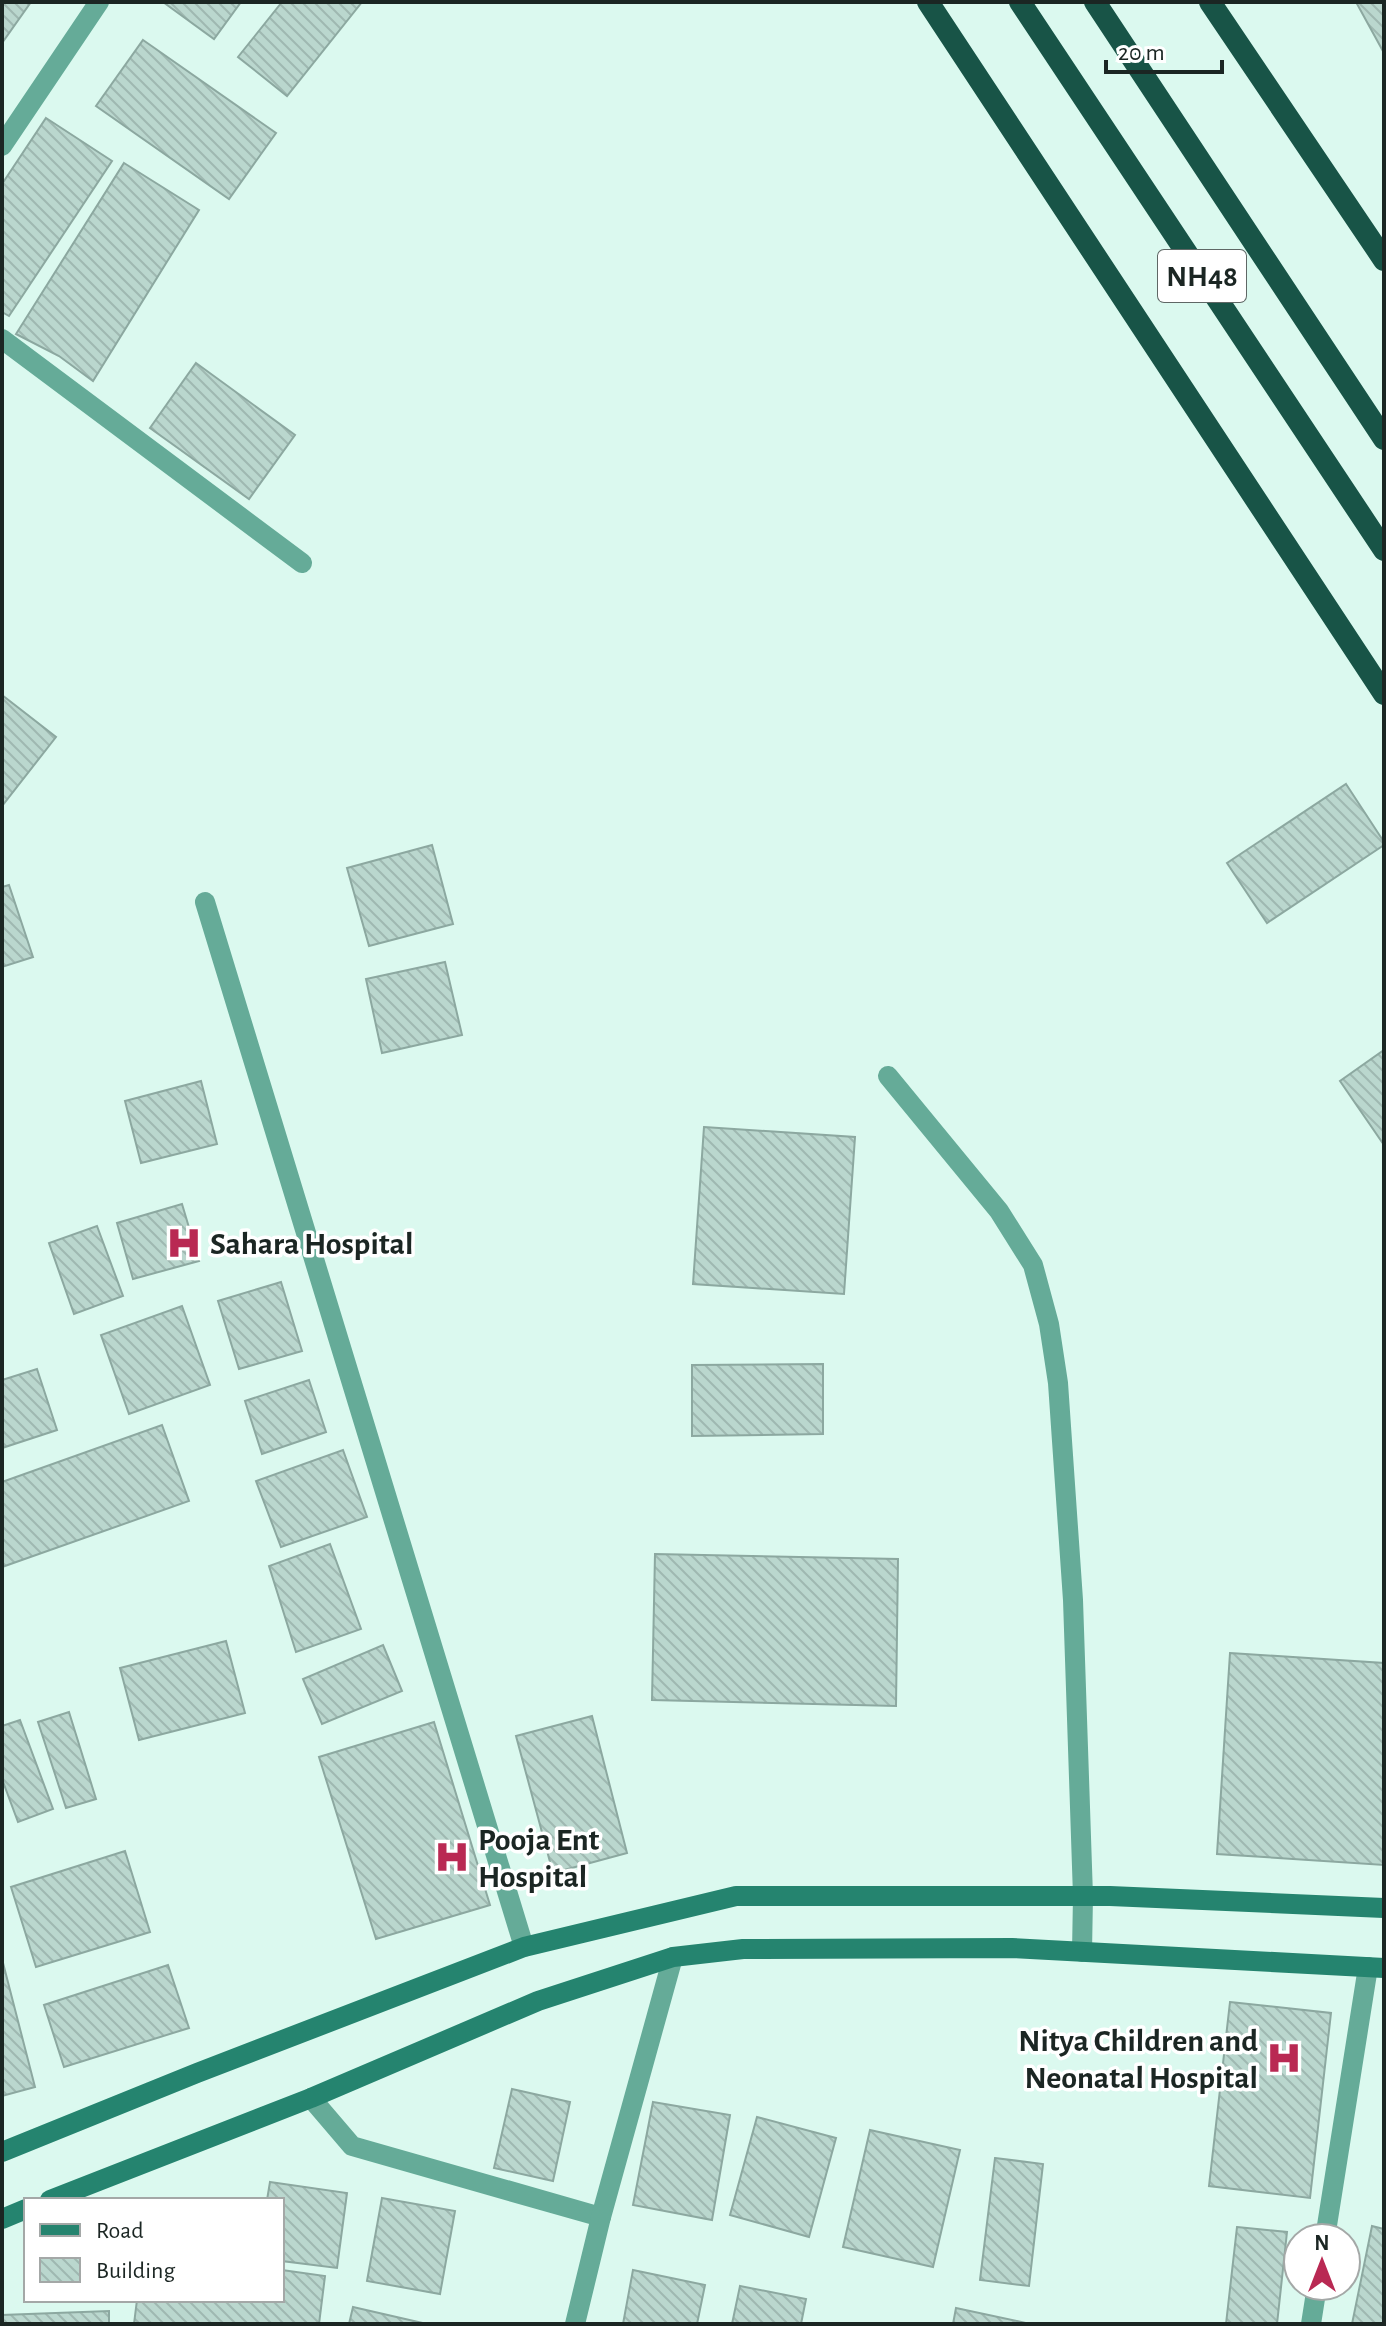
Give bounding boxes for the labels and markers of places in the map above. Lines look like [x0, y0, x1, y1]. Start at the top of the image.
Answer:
hospital icon: Sahara Hospital [165, 1224, 203, 1262]
place label: Sahara Hospital [210, 1228, 413, 1260]
place label: Pooja Ent Hospital [478, 1824, 600, 1893]
hospital icon: Pooja Ent Hospital [433, 1838, 471, 1876]
place label: Nitya Children and Neonatal Hospital [1018, 2025, 1258, 2094]
hospital icon: Nitya Children and Neonatal Hospital [1265, 2039, 1303, 2077]

